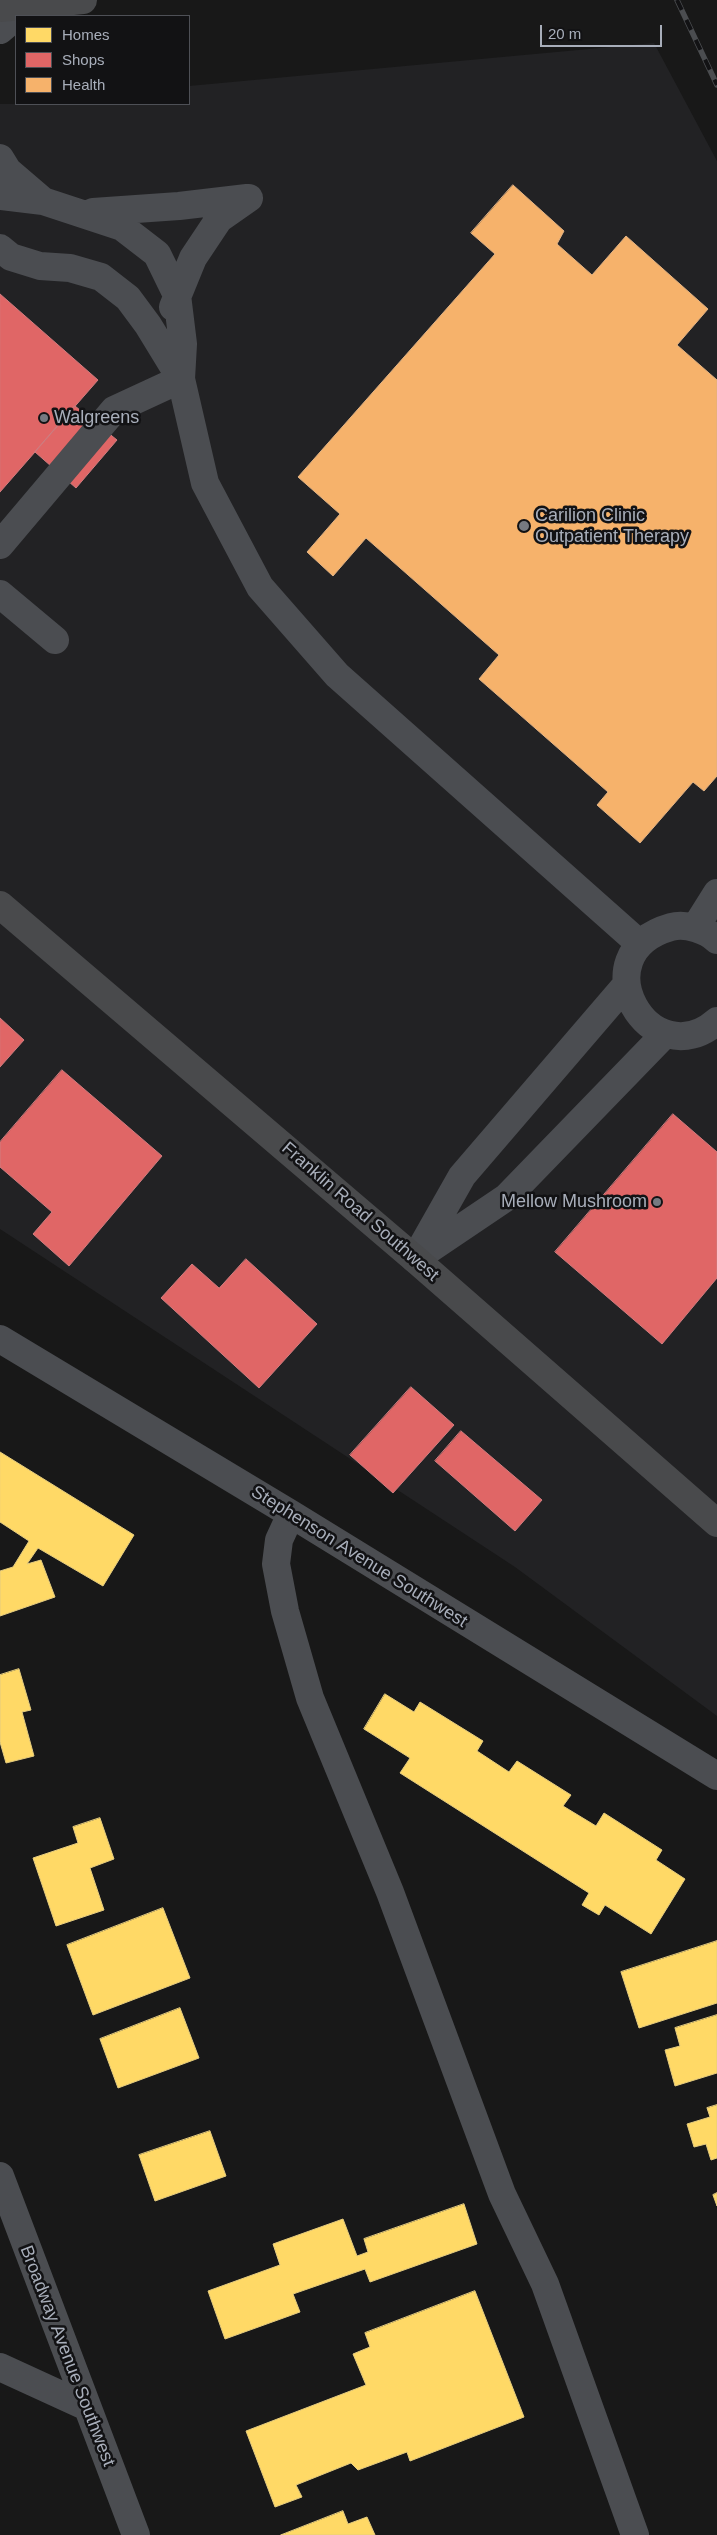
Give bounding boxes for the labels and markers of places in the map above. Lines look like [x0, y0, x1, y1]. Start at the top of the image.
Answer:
place label: Walgreens [54, 407, 139, 429]
marker: Walgreens [38, 412, 50, 424]
place label: Carilion Clinic Outpatient Therapy [535, 505, 689, 548]
marker: Carilion Clinic Outpatient Therapy [517, 519, 531, 533]
place label: Mellow Mushroom [501, 1191, 647, 1213]
marker: Mellow Mushroom [651, 1196, 663, 1208]

